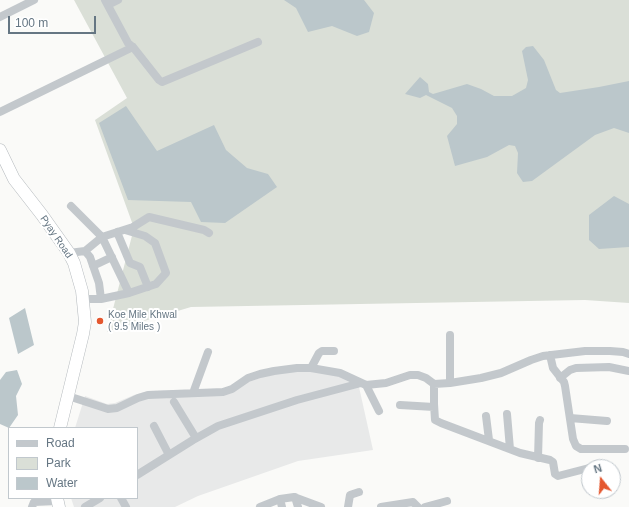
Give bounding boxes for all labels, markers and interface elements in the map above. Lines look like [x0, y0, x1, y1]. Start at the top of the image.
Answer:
scale bar [10, 8, 98, 34]
text: 100 m [15, 16, 48, 30]
street label: Pyay Road [37, 213, 75, 261]
place label: Koe Mile Khwal ( 9.5 Miles ) [108, 309, 177, 332]
marker: Koe Mile Khwal ( 9.5 Miles ) [95, 316, 105, 326]
legend [8, 427, 138, 499]
text: Road [46, 436, 75, 450]
text: Park [46, 456, 71, 470]
north arrow [581, 459, 621, 499]
text: N [592, 462, 603, 475]
text: Water [46, 476, 78, 490]

